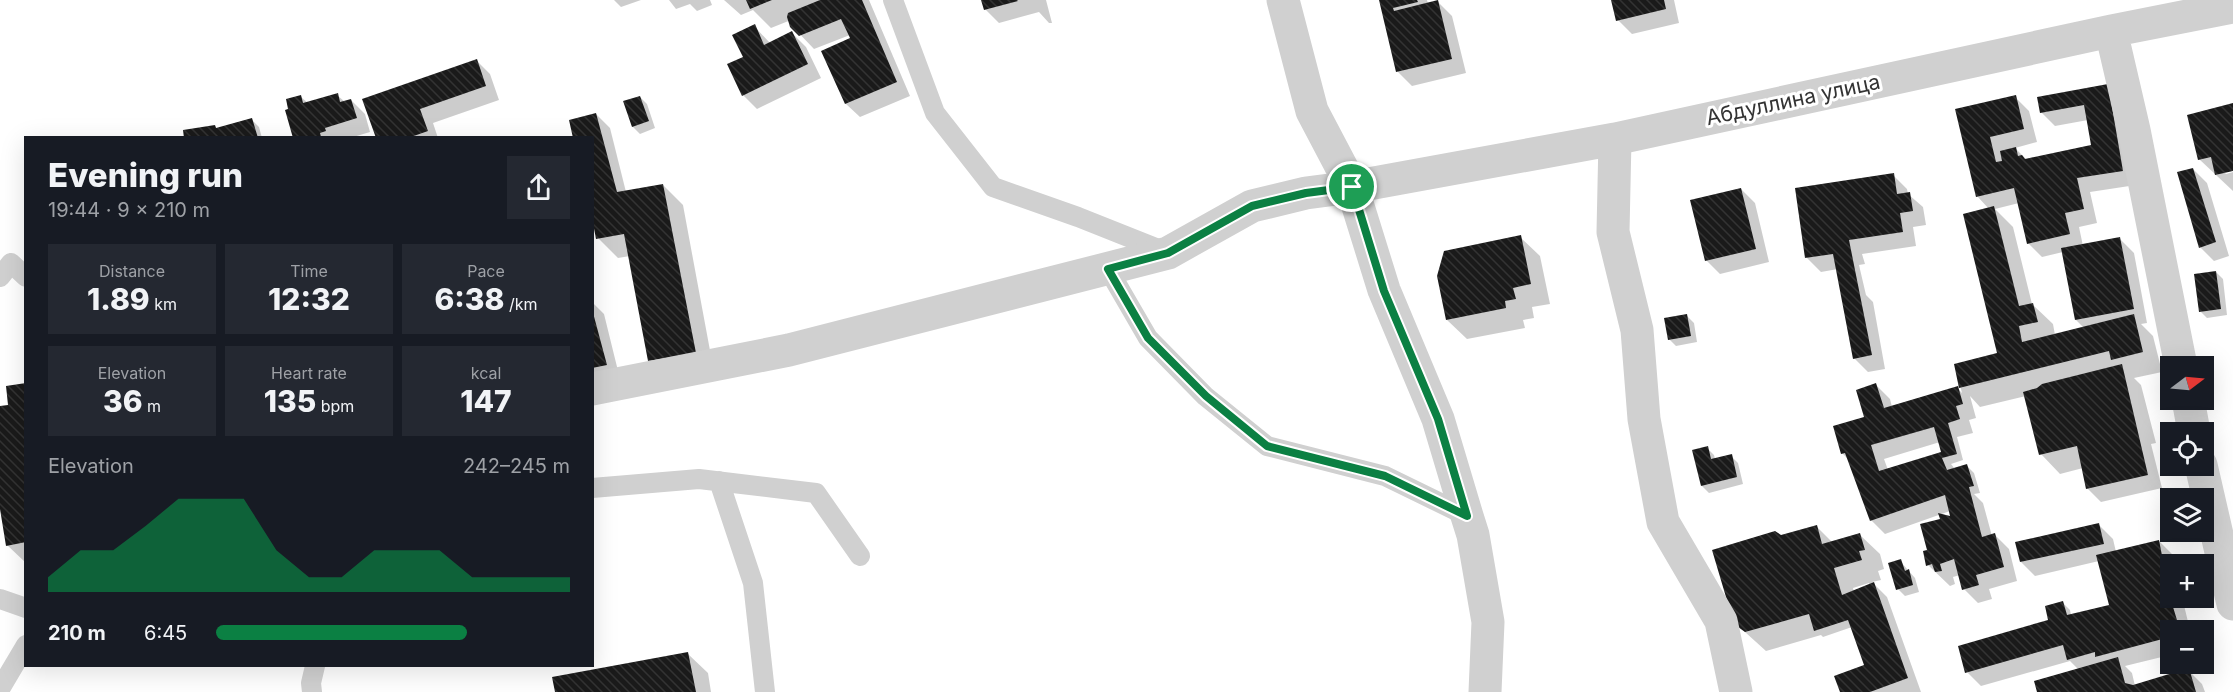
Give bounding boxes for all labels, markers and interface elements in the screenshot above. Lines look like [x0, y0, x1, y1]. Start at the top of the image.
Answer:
street label: Абдуллина улица [1704, 69, 1882, 130]
text: Evening run [48, 155, 243, 195]
button: share [507, 156, 570, 219]
pin [1326, 161, 1377, 212]
icon: arrive [1335, 170, 1368, 203]
text: 19:44 · 9 × 210 m [48, 198, 210, 222]
text: Distance [99, 261, 165, 281]
text: Time [290, 261, 328, 281]
text: Pace [467, 261, 505, 281]
text: 1.89 [87, 281, 150, 317]
text: 12:32 [268, 281, 350, 317]
text: 6:38 [434, 281, 505, 317]
text: km [150, 294, 177, 314]
text: /km [505, 294, 538, 314]
north arrow [2160, 356, 2214, 410]
map controls [2160, 356, 2214, 674]
text: Elevation [98, 363, 166, 383]
text: Heart rate [271, 363, 347, 383]
text: kcal [471, 363, 501, 383]
text: 36 [103, 383, 143, 419]
text: 135 [264, 383, 316, 419]
text: 147 [460, 383, 512, 419]
text: m [143, 396, 161, 416]
text: bpm [316, 396, 354, 416]
button: locate [2160, 422, 2214, 476]
text: Elevation [48, 454, 134, 478]
text: 242–245 m [463, 454, 570, 478]
button: layers [2160, 488, 2214, 542]
button: + [2160, 554, 2214, 608]
button: − [2160, 620, 2214, 674]
text: 210 m [48, 621, 106, 645]
text: 6:45 [144, 621, 187, 645]

